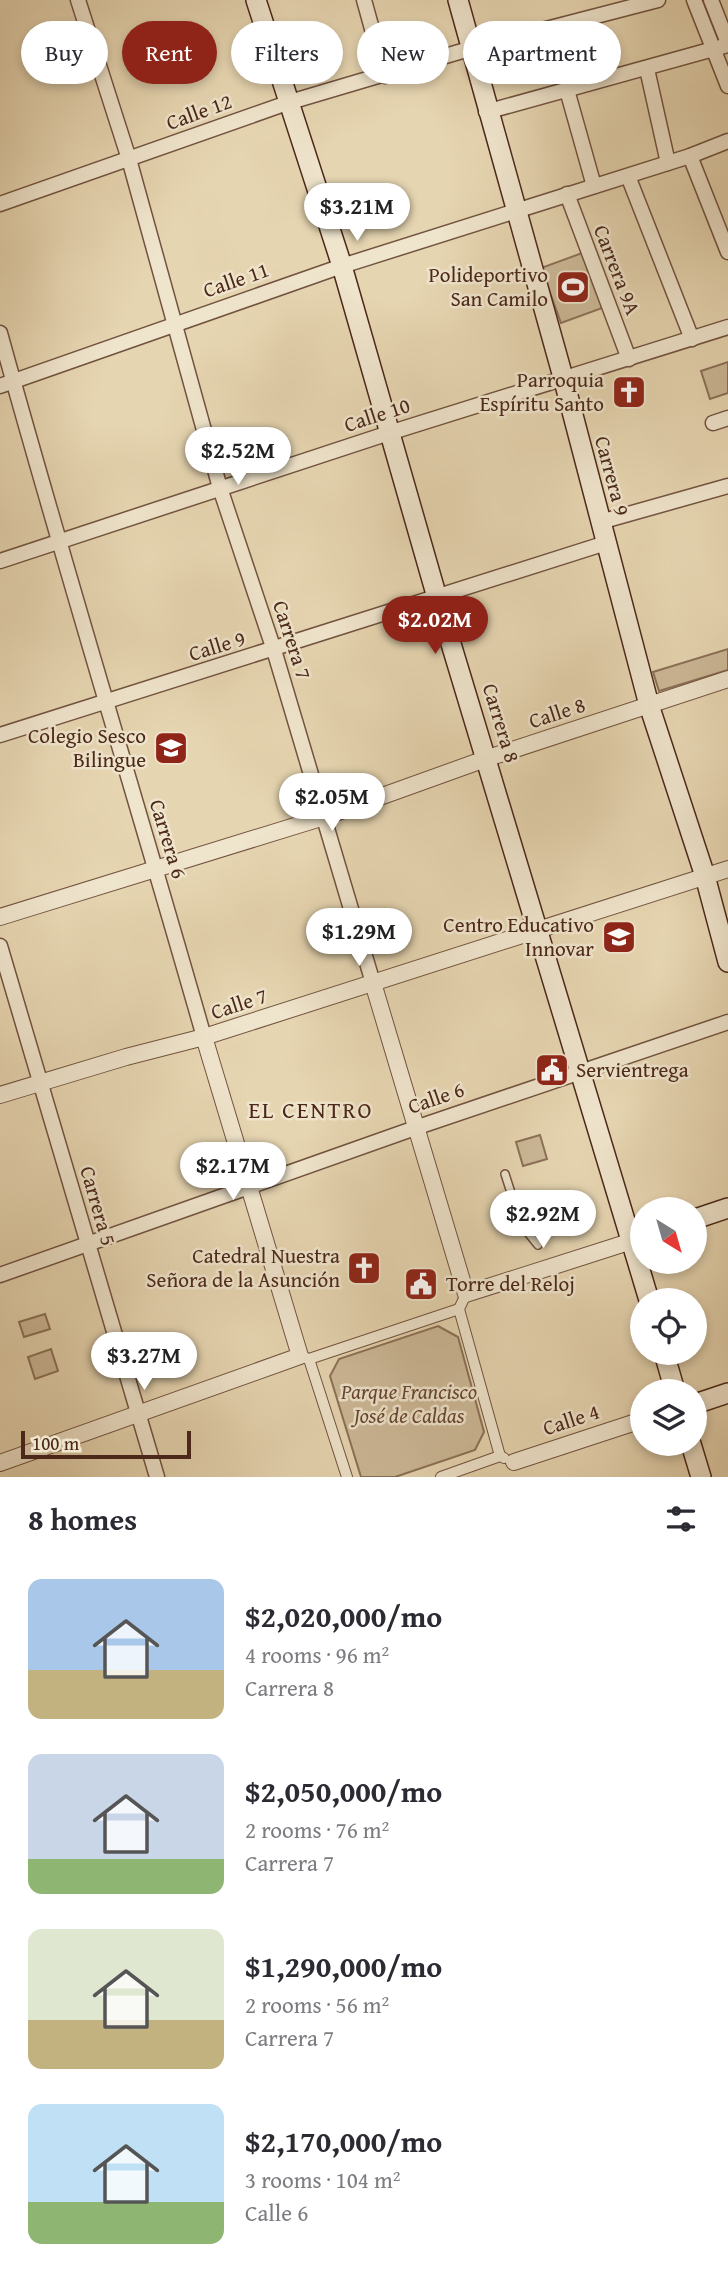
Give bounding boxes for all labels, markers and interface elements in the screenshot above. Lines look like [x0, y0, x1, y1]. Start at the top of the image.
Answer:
chip: Buy [21, 21, 108, 84]
chip: Rent [122, 21, 217, 84]
chip: Filters [231, 21, 343, 84]
chip: New [357, 21, 449, 84]
chip: Apartment [463, 21, 621, 84]
street label: Calle 12 [162, 85, 236, 138]
pin: $3.21M [300, 184, 414, 243]
text: $3.21M [320, 189, 394, 222]
street label: Carrera 9A [586, 220, 649, 320]
street label: Calle 11 [199, 254, 273, 305]
place label: Polideportivo San Camilo [428, 259, 548, 314]
sports icon: Polideportivo San Camilo [554, 268, 592, 306]
place label: Parroquia Espíritu Santo [480, 364, 604, 419]
church icon: Parroquia Espíritu Santo [610, 373, 648, 411]
street label: Calle 10 [340, 389, 414, 440]
pin: $2.52M [181, 428, 295, 487]
text: $2.52M [201, 433, 275, 466]
street label: Carrera 9 [587, 433, 638, 519]
street label: Carrera 7 [265, 596, 320, 683]
pin: $2.02M [378, 596, 492, 656]
text: $2.02M [398, 602, 472, 635]
street label: Calle 9 [185, 622, 249, 669]
street label: Carrera 8 [475, 679, 528, 766]
street label: Calle 8 [525, 689, 589, 736]
place label: Colegio Sesco Bilingue [28, 720, 146, 775]
school or university icon: Colegio Sesco Bilingue [152, 729, 190, 767]
pin: $2.05M [275, 774, 389, 833]
text: $2.05M [295, 779, 369, 812]
street label: Carrera 6 [142, 795, 195, 882]
pin: $1.29M [302, 908, 416, 968]
place label: Centro Educativo Innovar [443, 909, 594, 964]
text: $1.29M [322, 914, 396, 947]
school or university icon: Centro Educativo Innovar [600, 918, 638, 956]
street label: Calle 7 [207, 980, 271, 1027]
public building icon: Servientrega [533, 1051, 571, 1089]
place label: Servientrega [576, 1054, 689, 1085]
street label: Calle 6 [403, 1073, 468, 1122]
district label: EL CENTRO [248, 1093, 374, 1126]
pin: $2.17M [176, 1142, 290, 1202]
text: $2.17M [196, 1148, 270, 1181]
street label: Carrera 5 [72, 1163, 125, 1249]
pin: $2.92M [486, 1190, 600, 1250]
text: $2.92M [506, 1196, 580, 1229]
north arrow [630, 1197, 707, 1274]
map controls [630, 1197, 707, 1456]
place label: Catedral Nuestra Señora de la Asunción [146, 1240, 340, 1295]
church icon: Catedral Nuestra Señora de la Asunción [345, 1249, 383, 1287]
public building icon: Torre del Reloj [402, 1265, 440, 1303]
place label: Torre del Reloj [446, 1268, 575, 1299]
button: locate [630, 1288, 707, 1365]
pin: $3.27M [87, 1332, 201, 1392]
text: $3.27M [107, 1338, 181, 1371]
park label: Parque Francisco José de Caldas [340, 1376, 477, 1431]
button: layers [630, 1379, 707, 1456]
street label: Calle 4 [539, 1396, 603, 1443]
scale bar [21, 1428, 191, 1460]
text: 100 m [32, 1429, 79, 1457]
text: 8 homes [28, 1497, 137, 1541]
icon: filters [662, 1500, 700, 1538]
text: $2,020,000/mo [245, 1594, 442, 1638]
icon: home [84, 1607, 168, 1691]
text: 4 rooms · 96 m² [245, 1638, 389, 1671]
text: Carrera 8 [245, 1671, 334, 1704]
text: $2,050,000/mo [245, 1769, 442, 1813]
icon: home [84, 1782, 168, 1866]
text: 2 rooms · 76 m² [245, 1813, 389, 1846]
text: Carrera 7 [245, 1846, 334, 1879]
text: $1,290,000/mo [245, 1944, 442, 1988]
icon: home [84, 1957, 168, 2041]
text: 2 rooms · 56 m² [245, 1988, 389, 2021]
text: Carrera 7 [245, 2021, 334, 2054]
text: $2,170,000/mo [245, 2119, 442, 2163]
icon: home [84, 2132, 168, 2216]
text: 3 rooms · 104 m² [245, 2163, 400, 2196]
text: Calle 6 [245, 2196, 308, 2229]

